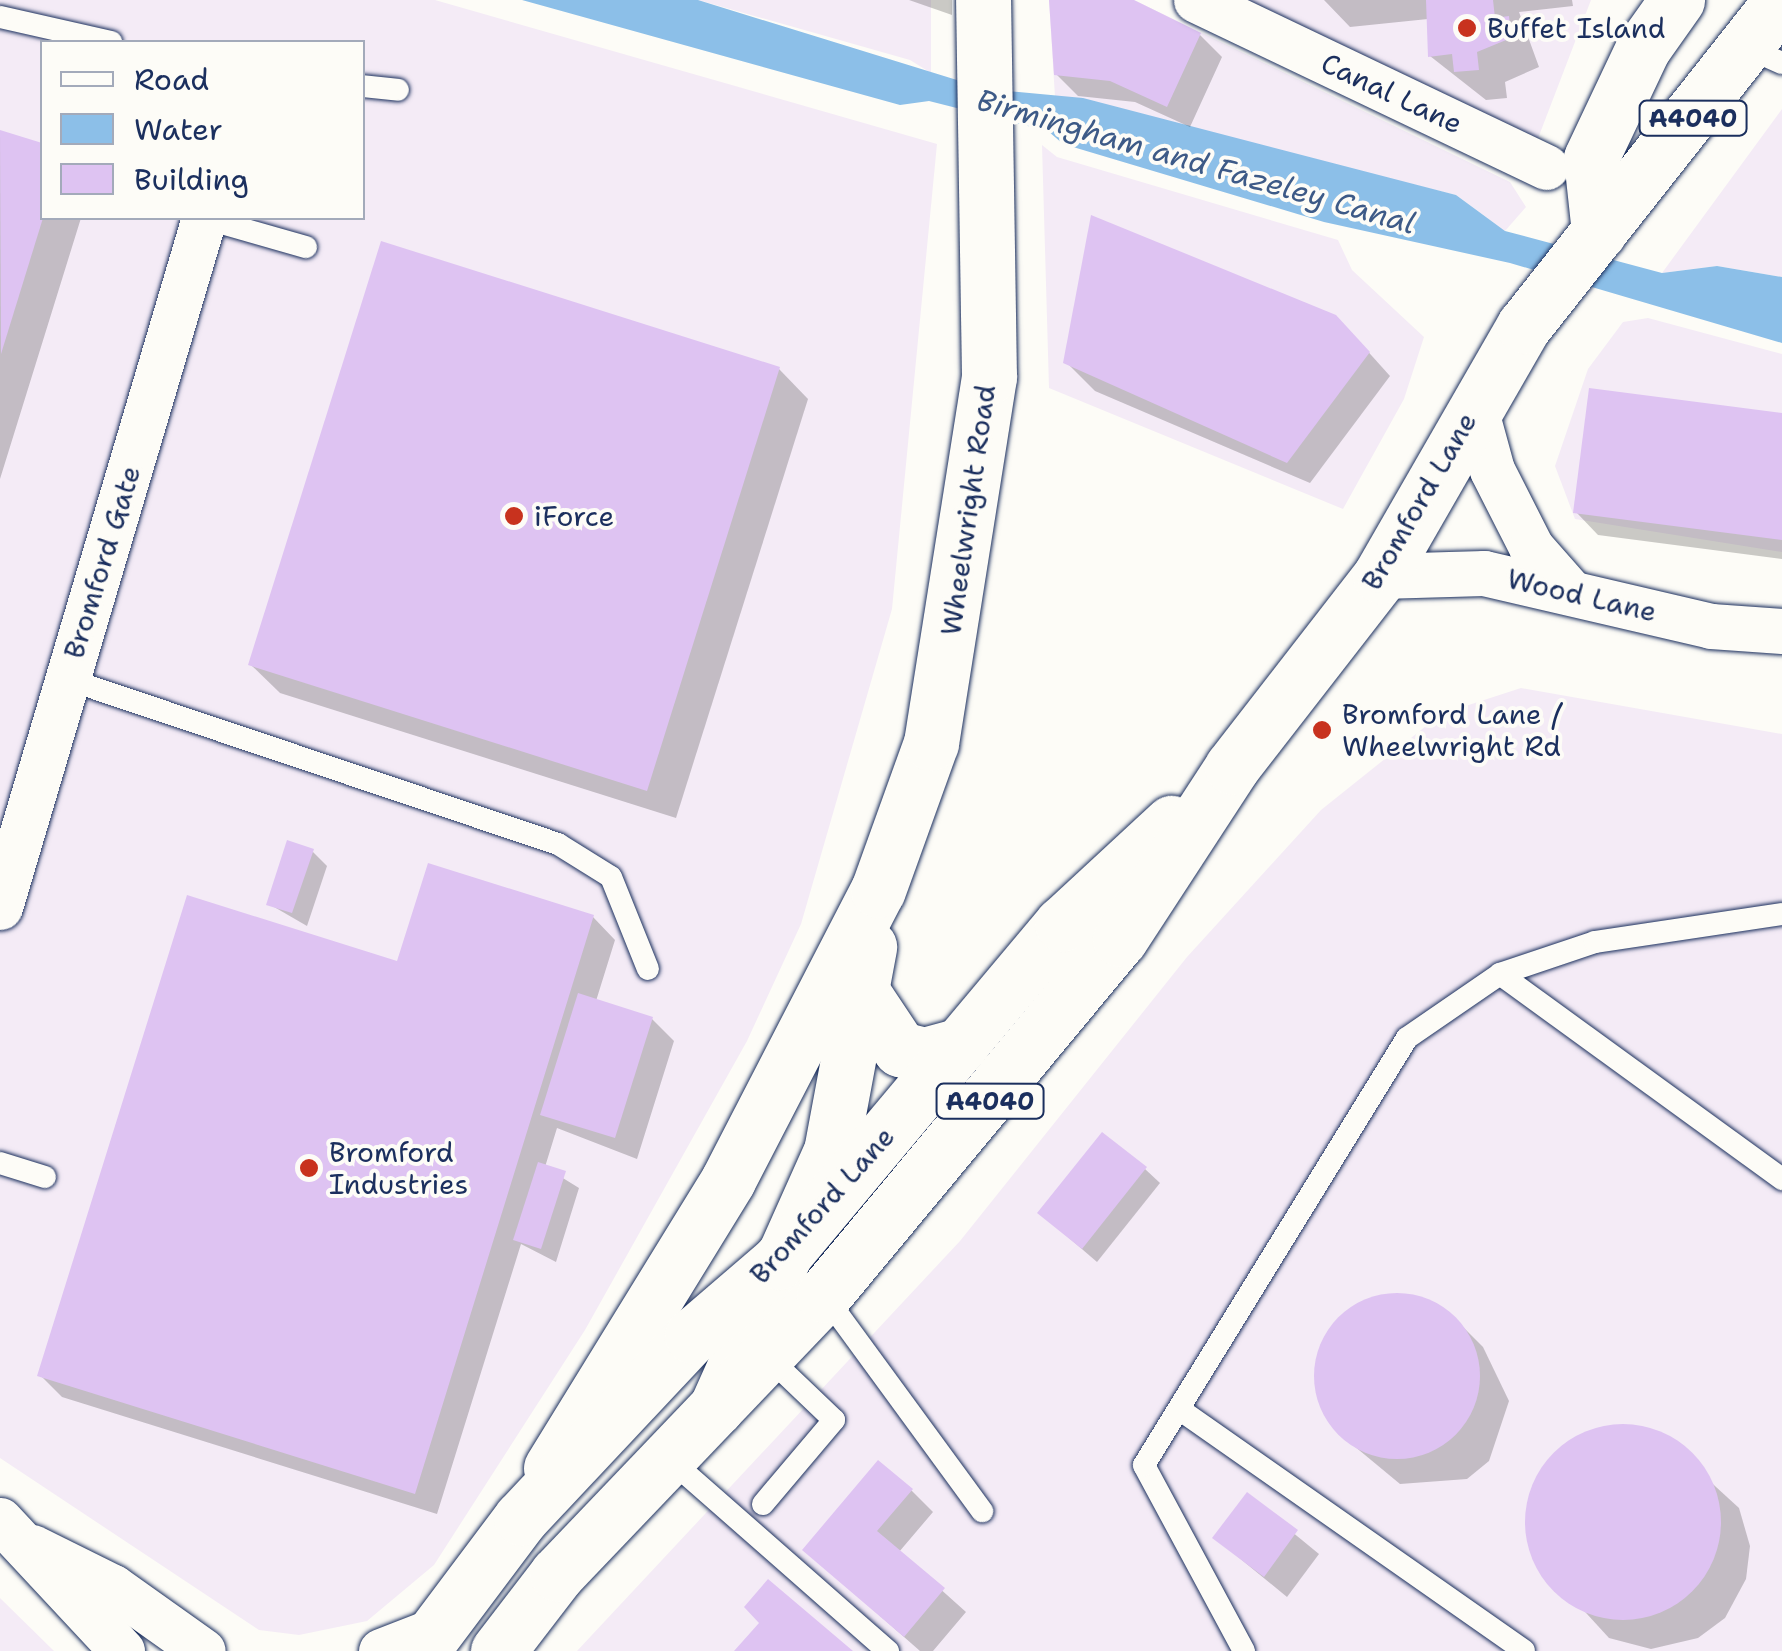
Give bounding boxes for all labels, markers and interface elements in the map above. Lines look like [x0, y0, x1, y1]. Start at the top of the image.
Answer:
place label: Buffet Island [1487, 11, 1666, 45]
marker: Buffet Island [1456, 17, 1478, 39]
legend [40, 40, 365, 220]
street label: Canal Lane [1316, 46, 1468, 140]
text: Road [134, 59, 209, 100]
water label: Birmingham and Fazeley Canal [972, 82, 1420, 242]
road number: A4040 [1638, 98, 1748, 138]
text: Water [134, 109, 223, 150]
text: Building [134, 159, 249, 200]
street label: Wheelwright Road [934, 382, 1002, 638]
street label: Bromford Lane [1355, 406, 1483, 596]
street label: Bromford Gate [57, 462, 147, 662]
place label: iForce [534, 499, 614, 533]
marker: iForce [503, 505, 525, 527]
street label: Wood Lane [1504, 561, 1660, 629]
place label: Bromford Lane / Wheelwright Rd [1342, 697, 1561, 763]
marker: Bromford Lane / Wheelwright Rd [1311, 719, 1333, 741]
road number: A4040 [935, 1081, 1045, 1121]
street label: Bromford Lane [743, 1120, 901, 1290]
place label: Bromford Industries [329, 1135, 468, 1201]
marker: Bromford Industries [298, 1157, 320, 1179]

